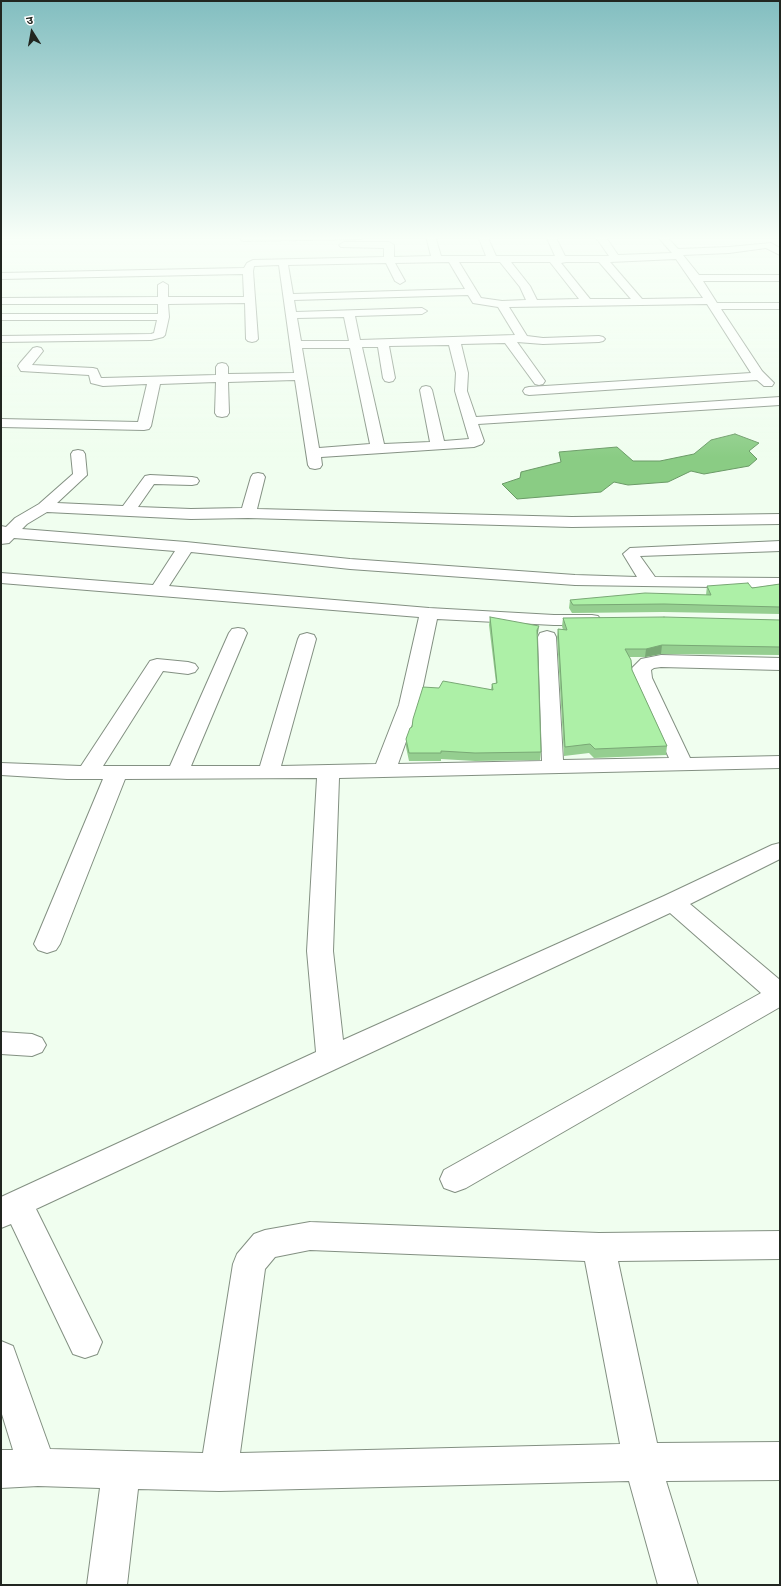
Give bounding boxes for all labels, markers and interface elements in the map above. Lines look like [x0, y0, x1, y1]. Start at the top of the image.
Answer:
north arrow [12, 12, 52, 52]
text: उ [25, 13, 34, 28]

